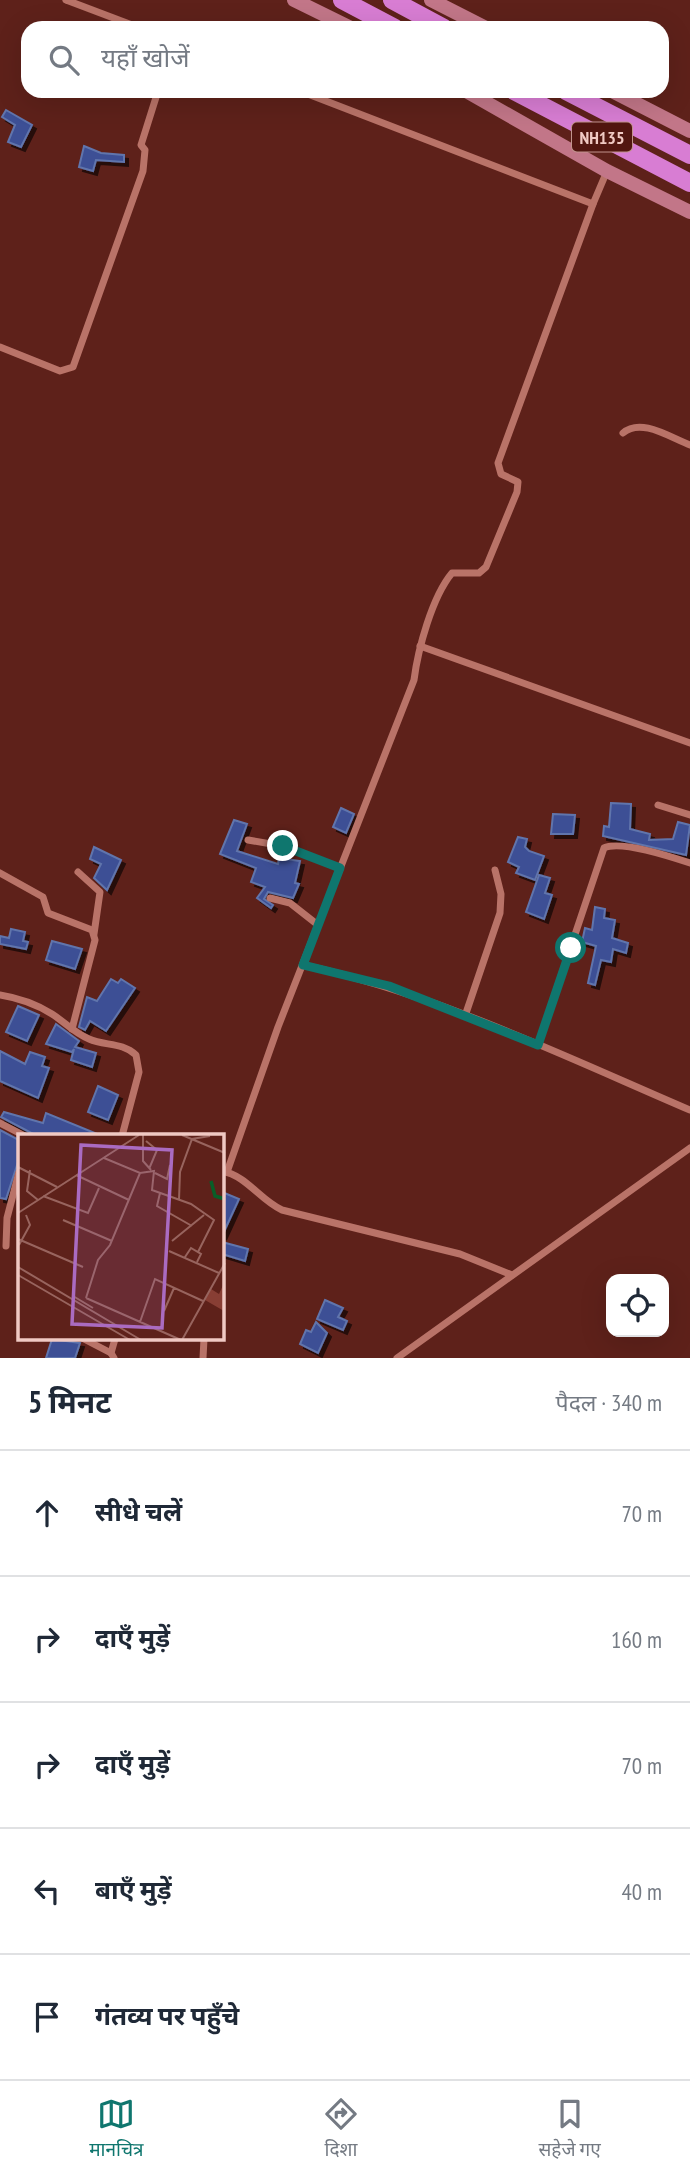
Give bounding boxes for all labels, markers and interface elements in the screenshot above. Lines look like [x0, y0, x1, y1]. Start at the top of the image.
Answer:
search box [21, 21, 669, 98]
icon: search [45, 41, 83, 79]
text: यहाँ खोजें [101, 41, 189, 74]
road number: NH135 [572, 122, 632, 152]
route end [267, 830, 298, 861]
route start [555, 932, 586, 963]
inset map [18, 1134, 224, 1340]
map controls [606, 1274, 669, 1337]
button: locate [606, 1274, 669, 1337]
text: 5 मिनट [28, 1382, 111, 1421]
text: पैदल · 340 m [556, 1388, 662, 1417]
icon: ahead [28, 1494, 66, 1532]
text: सीधे चलें [95, 1495, 182, 1528]
text: 70 m [621, 1499, 662, 1528]
icon: right [28, 1620, 66, 1658]
text: दाएँ मुड़ें [95, 1621, 170, 1654]
text: 160 m [611, 1625, 662, 1654]
icon: right [28, 1746, 66, 1784]
text: दाएँ मुड़ें [95, 1747, 170, 1780]
text: 70 m [621, 1751, 662, 1780]
icon: left [28, 1872, 66, 1910]
text: बाएँ मुड़ें [95, 1873, 172, 1906]
text: 40 m [621, 1877, 662, 1906]
icon: arrive [28, 1998, 66, 2036]
text: गंतव्य पर पहुँचे [95, 1999, 239, 2032]
tab: मानचित्र [89, 2095, 144, 2164]
tab: दिशा [322, 2095, 360, 2164]
tab: सहेजे गए [538, 2095, 601, 2164]

